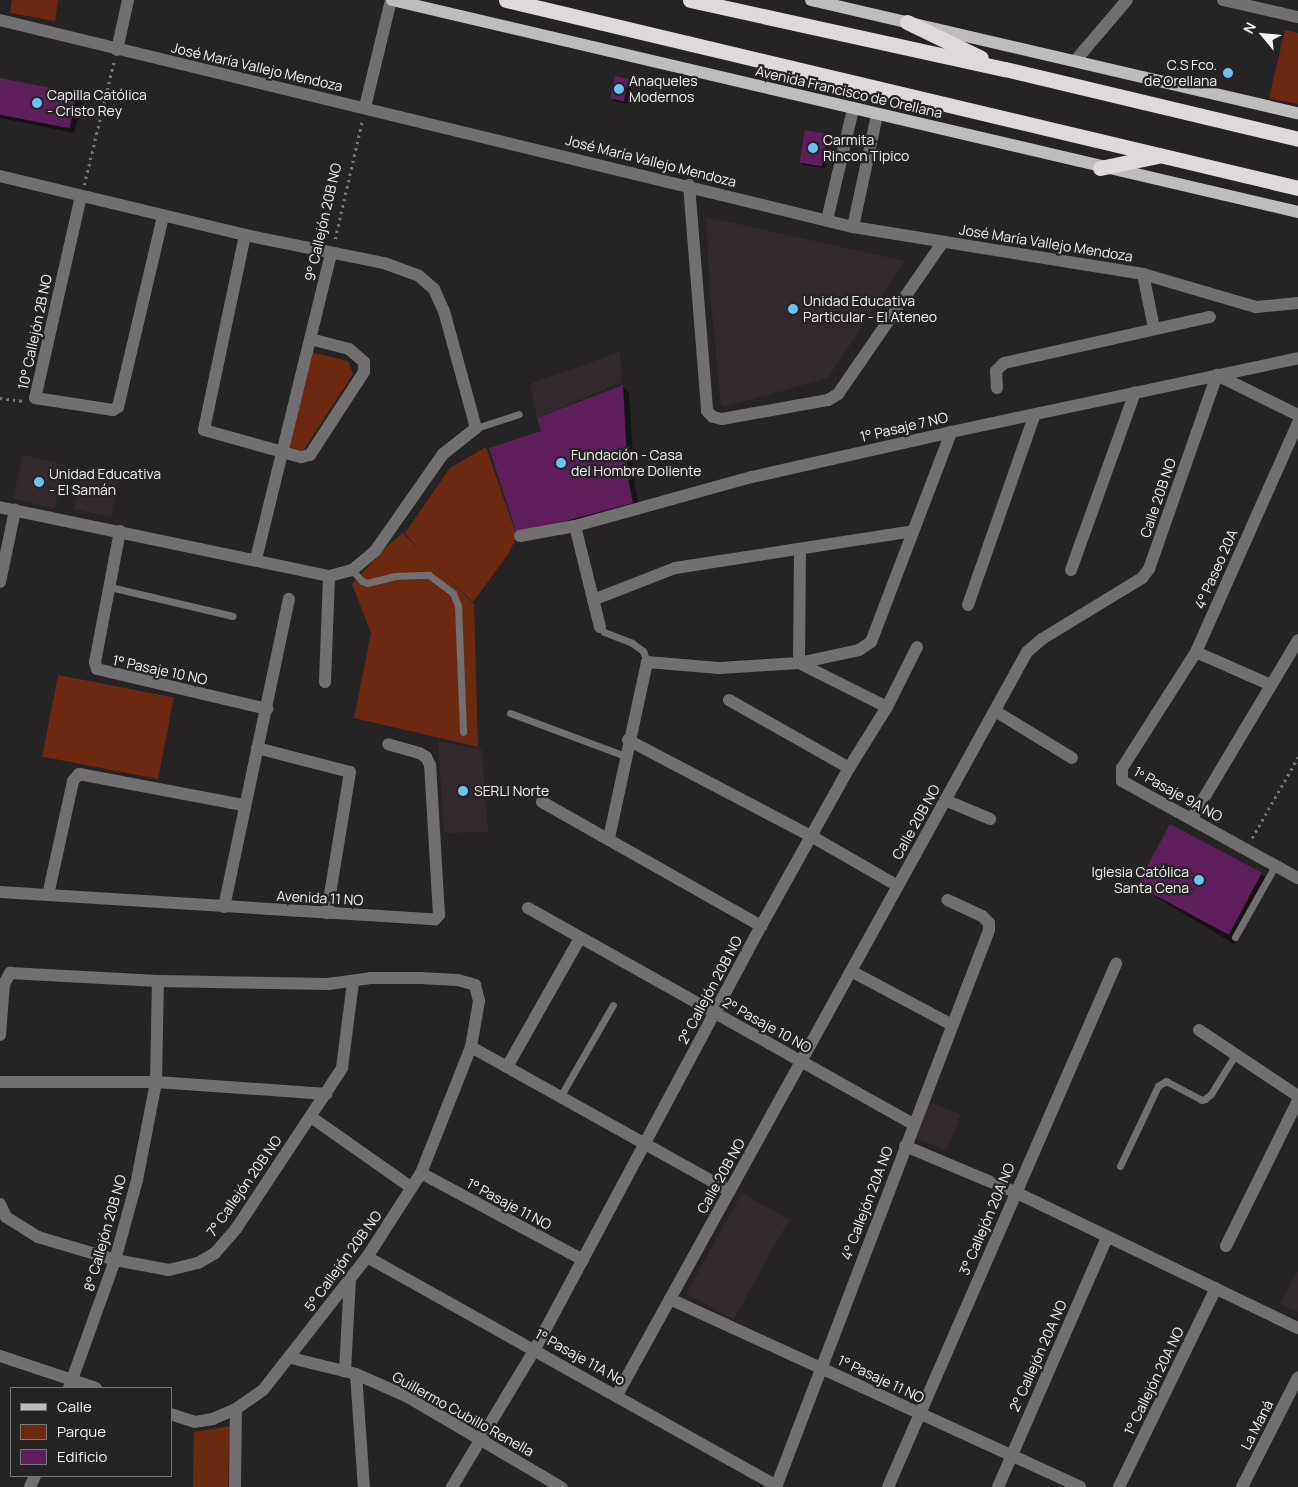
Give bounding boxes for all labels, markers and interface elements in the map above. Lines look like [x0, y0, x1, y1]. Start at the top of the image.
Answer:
north arrow [1238, 10, 1288, 60]
text: N [1239, 19, 1260, 37]
street label: José María Vallejo Mendoza [170, 39, 344, 95]
place label: C.S Fco. de Orellana [1144, 57, 1217, 90]
street label: Avenida Francisco de Orellana [754, 62, 944, 122]
marker: C.S Fco. de Orellana [1221, 66, 1235, 80]
place label: Anaqueles Modernos [629, 73, 698, 105]
marker: Anaqueles Modernos [613, 83, 625, 95]
place label: Capilla Católica - Cristo Rey [47, 87, 147, 120]
marker: Capilla Católica - Cristo Rey [31, 97, 43, 109]
street label: José María Vallejo Mendoza [564, 132, 738, 190]
place label: Carmita Rincon Tipico [823, 132, 909, 164]
marker: Carmita Rincon Tipico [807, 142, 819, 154]
street label: 9° Callejón 20B NO [301, 161, 345, 283]
street label: José María Vallejo Mendoza [958, 221, 1134, 265]
street label: 10° Callejón 2B NO [15, 273, 55, 391]
place label: Unidad Educativa Particular - El Ateneo [803, 293, 937, 326]
marker: Unidad Educativa Particular - El Ateneo [787, 303, 799, 315]
street label: 1° Pasaje 7 NO [858, 409, 950, 445]
place label: Fundación - Casa del Hombre Doliente [571, 447, 701, 480]
street label: Calle 20B NO [1137, 456, 1179, 540]
marker: Fundación - Casa del Hombre Doliente [555, 457, 567, 469]
place label: Unidad Educativa - El Samán [49, 466, 161, 498]
marker: Unidad Educativa - El Samán [33, 476, 45, 488]
street label: 4° Paseo 20A [1191, 527, 1241, 611]
street label: 1° Pasaje 10 NO [111, 652, 209, 688]
street label: 1º Pasaje 9A NO [1131, 763, 1225, 825]
street label: Calle 20B NO [889, 782, 943, 862]
place label: SERLI Norte [474, 783, 549, 799]
marker: SERLI Norte [456, 784, 470, 798]
place label: Iglesia Católica Santa Cena [1091, 864, 1189, 896]
marker: Iglesia Católica Santa Cena [1193, 874, 1205, 886]
street label: Avenida 11 NO [276, 887, 364, 909]
street label: 2° Callejón 20B NO [674, 933, 746, 1047]
street label: 2° Pasaje 10 NO [720, 994, 814, 1056]
street label: 7° Callejón 20B NO [203, 1132, 285, 1240]
street label: Calle 20B NO [694, 1136, 748, 1216]
street label: 4° Callejón 20A NO [838, 1144, 896, 1262]
street label: 3° Callejón 20A NO [956, 1160, 1018, 1278]
street label: 8° Callejón 20B NO [80, 1173, 130, 1293]
street label: 1° Pasaje 11 NO [464, 1175, 554, 1233]
street label: 5° Callejón 20B NO [301, 1207, 385, 1315]
street label: 2° Callejón 20A NO [1006, 1298, 1070, 1414]
street label: 1° Callejón 20A NO [1121, 1324, 1187, 1438]
street label: 1° Pasaje 11A No [532, 1325, 628, 1389]
street label: 1° Pasaje 11 NO [835, 1352, 927, 1406]
street label: Guillermo Cubillo Renella [389, 1368, 537, 1460]
legend [10, 1387, 172, 1477]
text: Calle [57, 1396, 92, 1417]
street label: La Maná [1237, 1397, 1277, 1453]
text: Parque [57, 1421, 106, 1442]
text: Edificio [57, 1446, 107, 1467]

